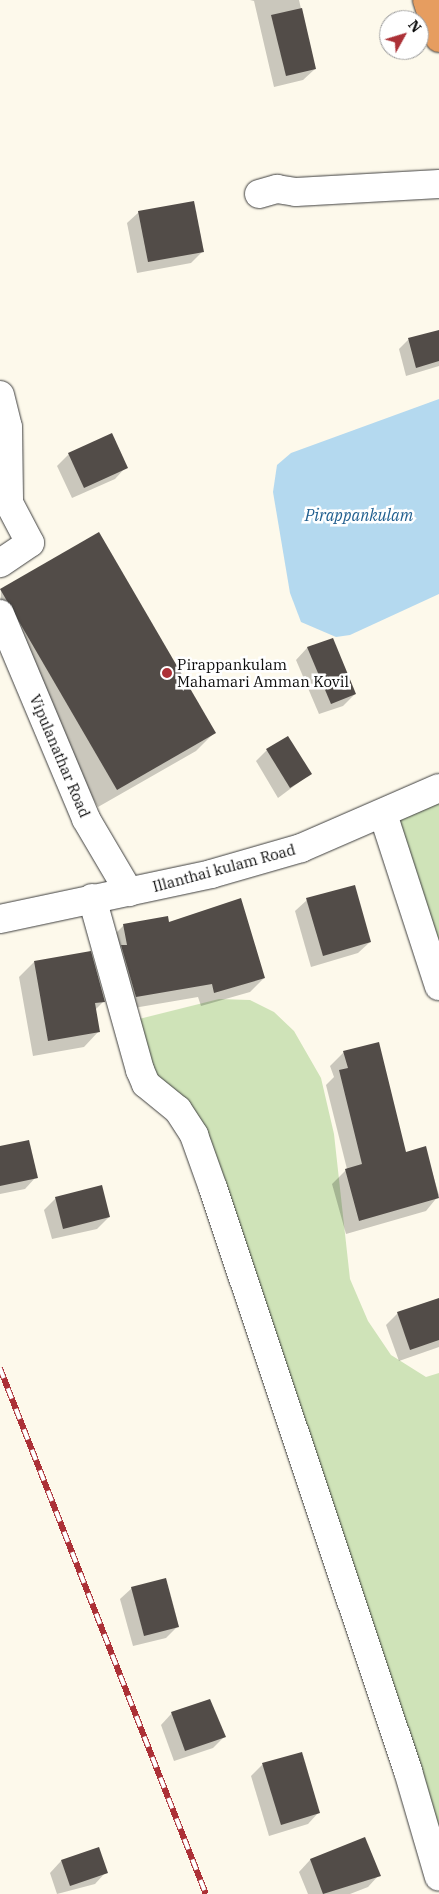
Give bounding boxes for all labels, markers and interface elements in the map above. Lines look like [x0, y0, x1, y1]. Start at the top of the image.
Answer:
north arrow [379, 10, 429, 60]
text: N [404, 16, 425, 36]
water label: Pirappankulam [305, 505, 413, 525]
place label: Pirappankulam Mahamari Amman Kovil [177, 655, 349, 690]
marker: Pirappankulam Mahamari Amman Kovil [161, 667, 173, 679]
street label: Vipulanathar Road [26, 692, 94, 820]
street label: Illanthai kulam Road [151, 840, 297, 896]

